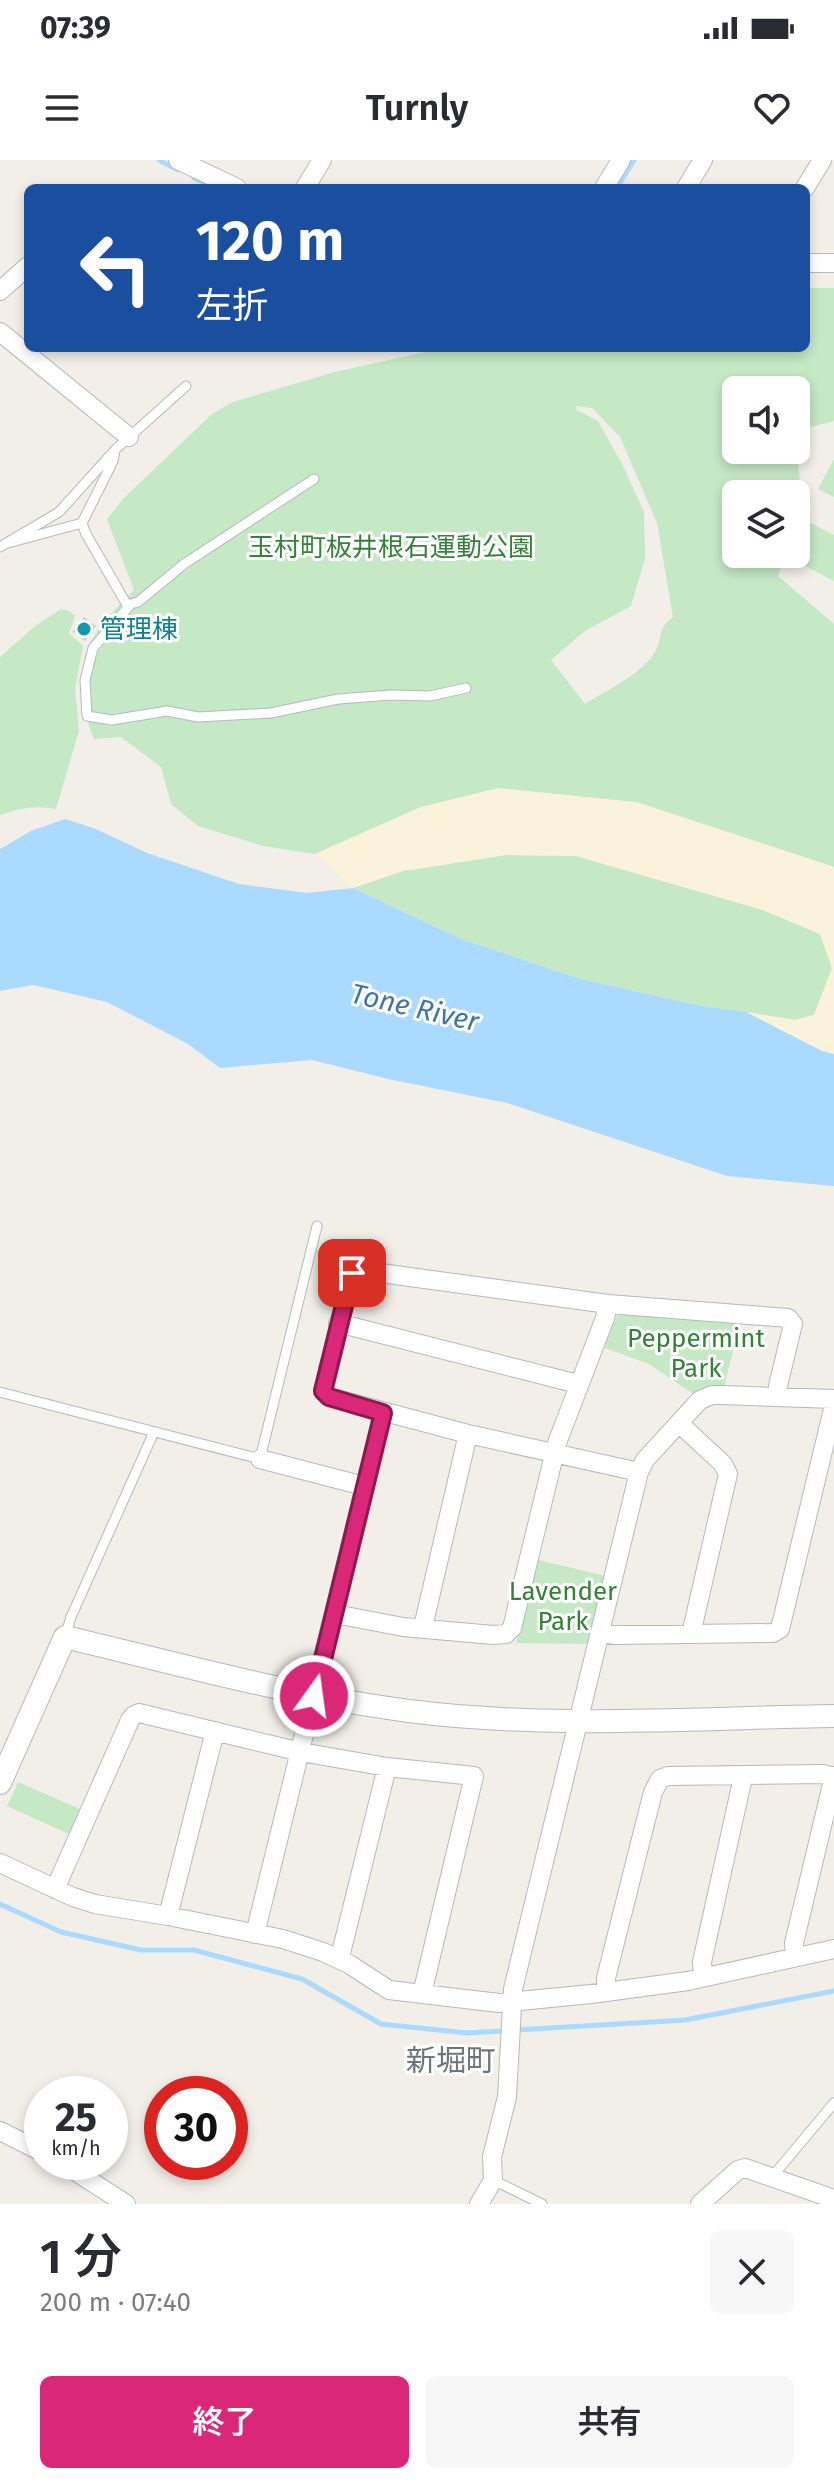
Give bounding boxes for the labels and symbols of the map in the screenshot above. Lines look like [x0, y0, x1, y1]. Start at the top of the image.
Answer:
park label: 玉村町板井根石運動公園 [248, 532, 534, 563]
place label: 管理棟 [100, 614, 178, 645]
marker: 管理棟 [75, 620, 93, 638]
water label: Tone River [348, 977, 483, 1039]
pin [318, 1239, 386, 1307]
park label: Peppermint Park [627, 1323, 766, 1384]
park label: Lavender Park [509, 1576, 617, 1637]
position arrow [272, 1654, 356, 1738]
district label: 新堀町 [406, 2043, 496, 2079]
speed limit sign: 30 [144, 2076, 248, 2180]

